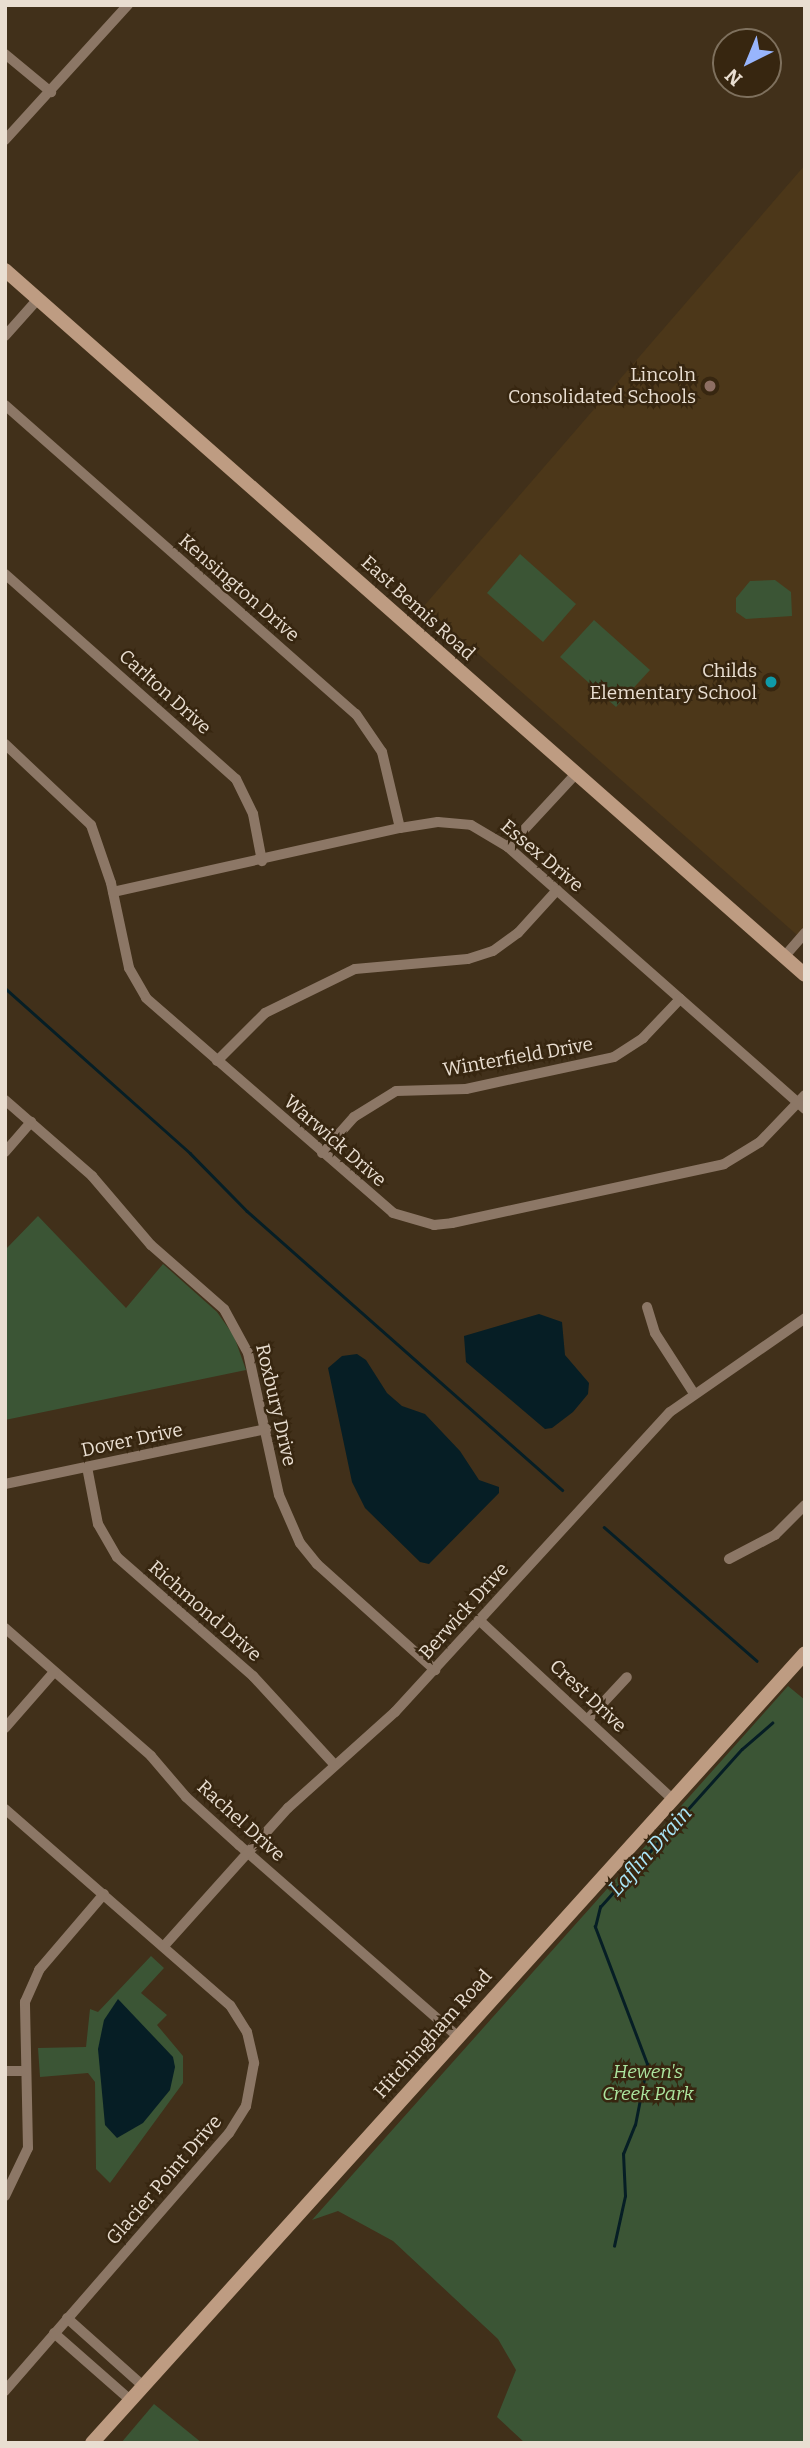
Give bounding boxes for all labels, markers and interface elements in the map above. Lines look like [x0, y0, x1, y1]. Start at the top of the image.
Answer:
north arrow [712, 28, 782, 98]
text: N [720, 64, 747, 91]
place label: Lincoln Consolidated Schools [508, 364, 696, 408]
marker: Lincoln Consolidated Schools [702, 378, 718, 394]
street label: Kensington Drive [174, 529, 304, 647]
street label: East Bemis Road [356, 551, 480, 665]
street label: Carlton Drive [114, 645, 216, 739]
place label: Childs Elementary School [590, 660, 757, 704]
marker: Childs Elementary School [763, 674, 779, 690]
street label: Essex Drive [496, 815, 588, 897]
street label: Winterfield Drive [441, 1033, 595, 1081]
street label: Warwick Drive [279, 1090, 391, 1192]
street label: Roxbury Drive [251, 1342, 301, 1468]
street label: Dover Drive [79, 1418, 185, 1462]
street label: Richmond Drive [144, 1556, 266, 1666]
street label: Berwick Drive [415, 1558, 513, 1664]
street label: Crest Drive [545, 1655, 631, 1737]
street label: Rachel Drive [192, 1776, 290, 1866]
water label: Laflin Drain [603, 1801, 697, 1901]
street label: Hitchingham Road [369, 1965, 497, 2103]
park label: Hewen's Creek Park [602, 2061, 694, 2105]
street label: Glacier Point Drive [102, 2111, 226, 2249]

